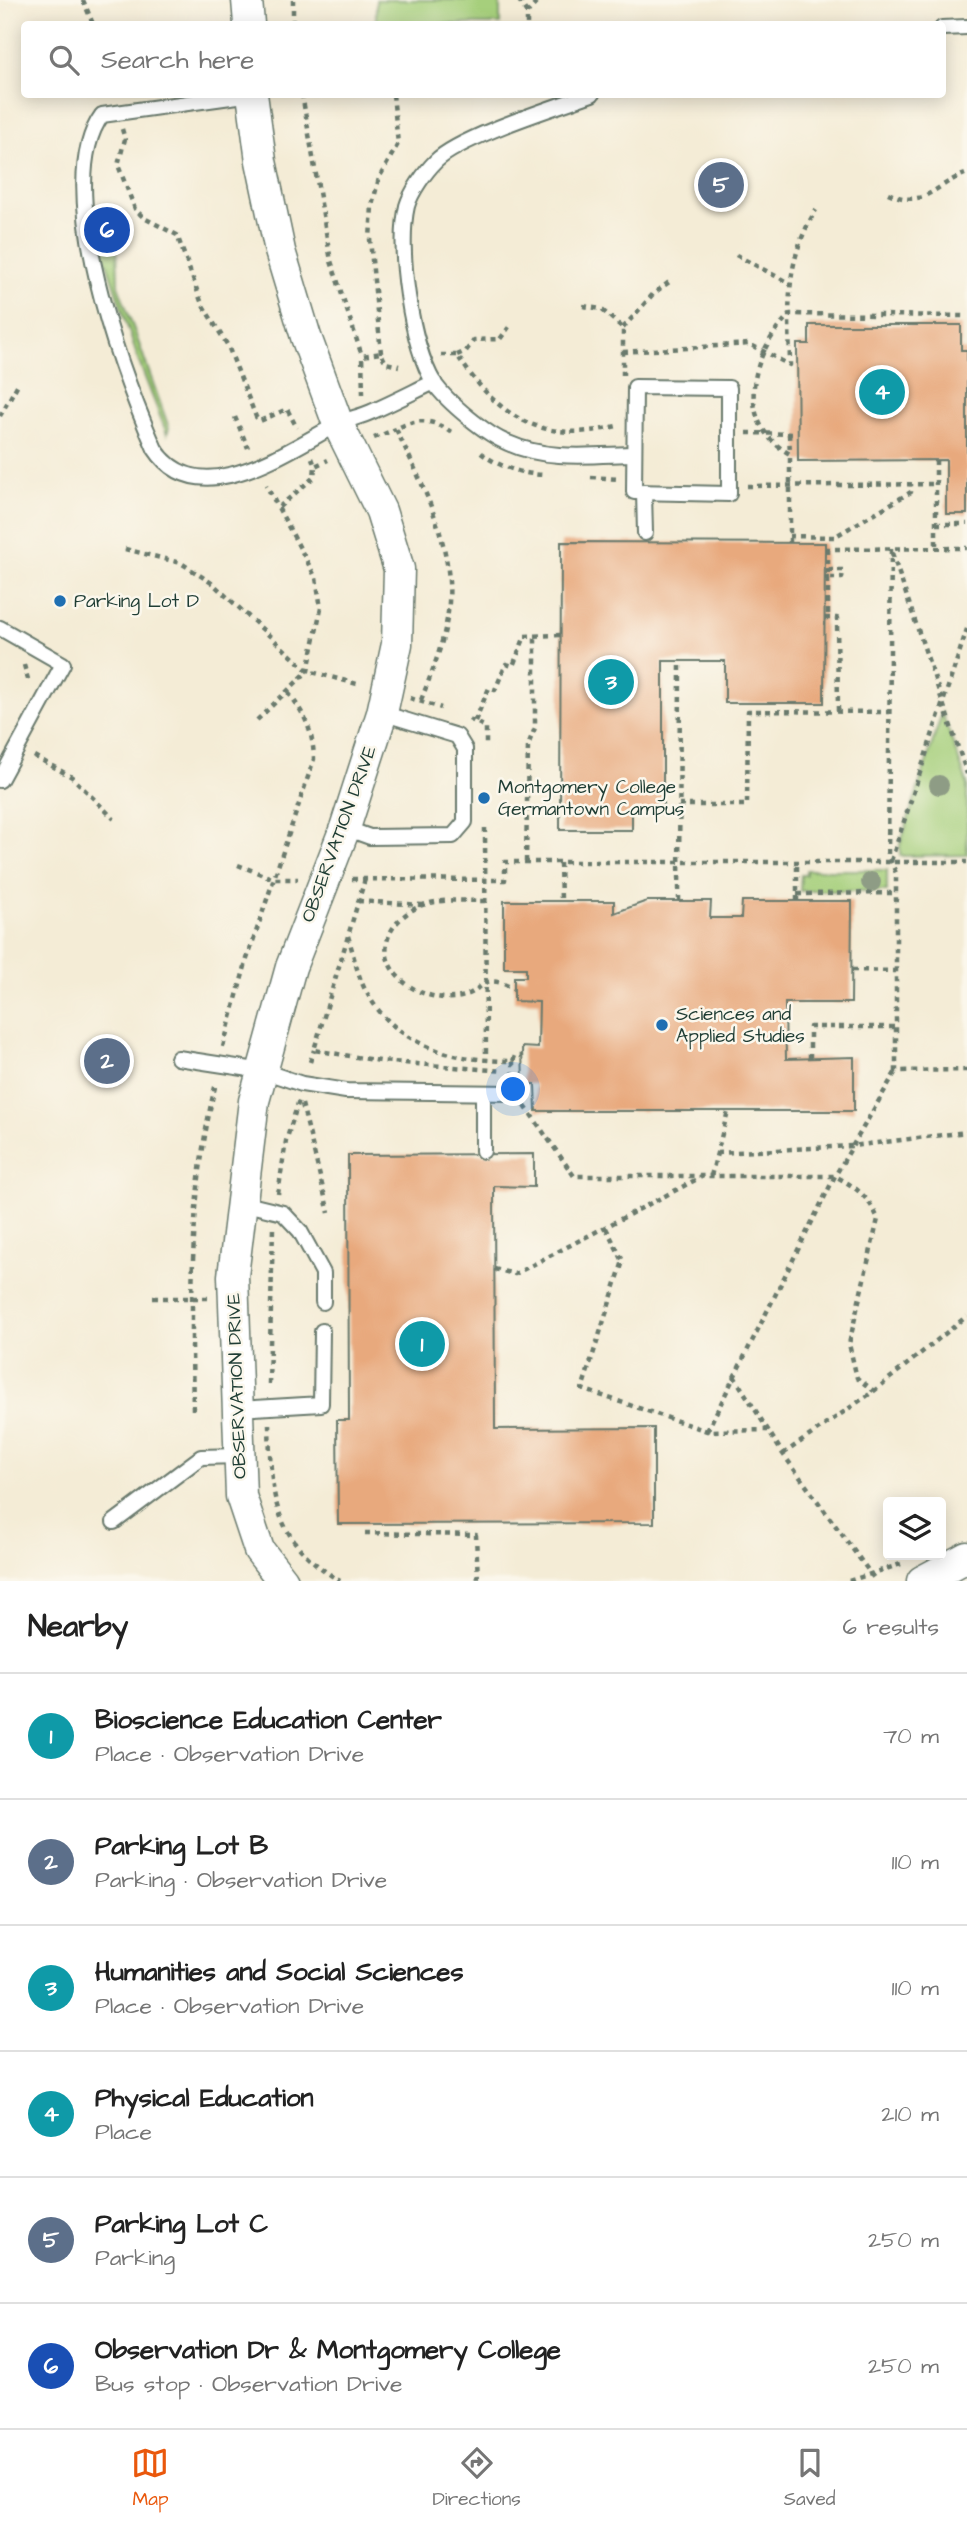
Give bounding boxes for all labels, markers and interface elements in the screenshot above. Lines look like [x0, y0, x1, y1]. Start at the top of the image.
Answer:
search box [21, 21, 946, 98]
icon: search [45, 41, 83, 79]
text: Search here [101, 42, 254, 78]
pin: 5 [698, 159, 744, 211]
pin: 6 [84, 204, 130, 256]
pin: 4 [859, 366, 905, 418]
place label: Parking Lot D [74, 588, 199, 616]
marker: Parking Lot D [52, 593, 68, 609]
pin: 3 [588, 656, 634, 708]
street label: OBSERVATION DRIVE [294, 742, 384, 926]
place label: Montgomery College Germantown Campus [498, 774, 684, 823]
marker: Montgomery College Germantown Campus [476, 790, 492, 806]
place label: Sciences and Applied Studies [676, 1001, 805, 1050]
marker: Sciences and Applied Studies [654, 1017, 670, 1033]
pin: 2 [84, 1035, 130, 1087]
your location [496, 1072, 530, 1106]
street label: OBSERVATION DRIVE [220, 1292, 254, 1480]
pin: 1 [399, 1318, 445, 1370]
map controls [883, 1497, 946, 1560]
button: layers [883, 1497, 946, 1560]
text: Nearby [28, 1606, 128, 1648]
text: 6 results [843, 1611, 939, 1643]
text: Bioscience Education Center [95, 1702, 442, 1738]
text: 1 [50, 1720, 52, 1752]
text: 70 m [883, 1720, 939, 1752]
text: Place · Observation Drive [95, 1738, 364, 1770]
text: Parking Lot B [95, 1828, 268, 1864]
text: 2 [44, 1846, 58, 1878]
text: 110 m [891, 1846, 939, 1878]
text: Parking · Observation Drive [95, 1864, 387, 1896]
text: Humanities and Social Sciences [95, 1954, 463, 1990]
text: 3 [45, 1972, 57, 2004]
text: 110 m [891, 1972, 939, 2004]
text: Place · Observation Drive [95, 1990, 364, 2022]
text: Physical Education [95, 2080, 314, 2116]
text: 4 [43, 2098, 59, 2130]
text: 210 m [881, 2098, 939, 2130]
text: Place [95, 2116, 152, 2148]
text: Parking Lot C [95, 2206, 268, 2242]
text: 5 [43, 2224, 59, 2256]
text: 250 m [868, 2224, 939, 2256]
text: Parking [95, 2242, 175, 2274]
text: Observation Dr & Montgomery College [95, 2332, 561, 2368]
text: 6 [44, 2350, 58, 2382]
text: 250 m [868, 2350, 939, 2382]
text: Bus stop · Observation Drive [95, 2368, 403, 2400]
tab: Map [131, 2444, 169, 2513]
tab: Directions [432, 2444, 521, 2513]
tab: Saved [784, 2444, 835, 2513]

